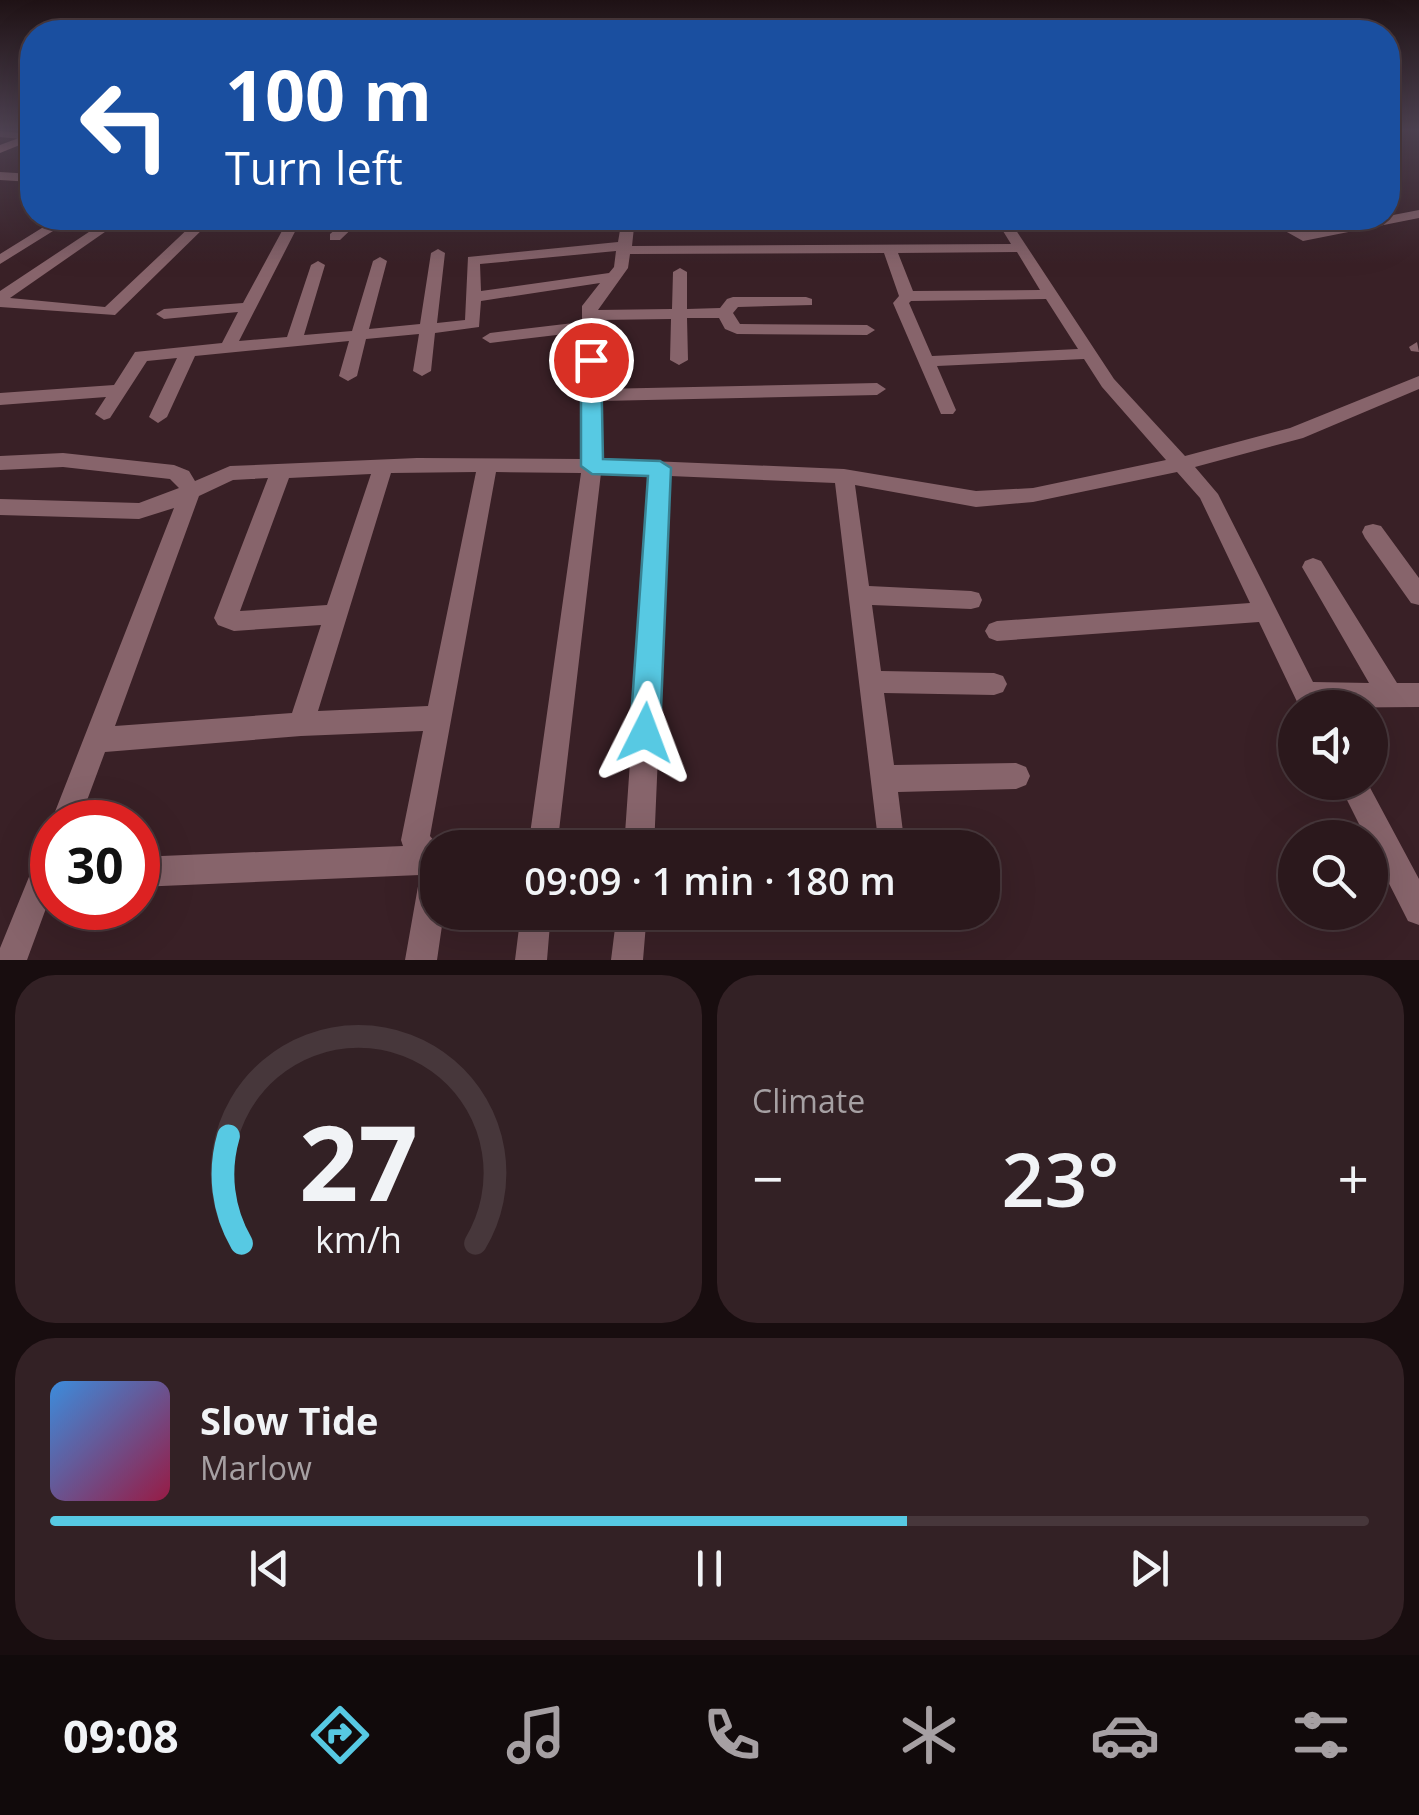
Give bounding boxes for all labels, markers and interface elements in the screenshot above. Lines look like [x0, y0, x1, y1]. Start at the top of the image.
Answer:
text: 100 m [225, 46, 432, 142]
icon: left [60, 60, 190, 190]
text: Turn left [225, 137, 403, 198]
pin [549, 318, 634, 403]
icon: arrive [564, 333, 619, 388]
position arrow [593, 681, 697, 785]
map controls [1278, 690, 1388, 930]
button: sound [1278, 690, 1388, 800]
speed limit sign: 30 [30, 800, 160, 930]
button: search [1278, 820, 1388, 930]
text: 09:09 · 1 min · 180 m [524, 854, 896, 906]
text: Climate [752, 1079, 865, 1122]
text: 27 [299, 1090, 418, 1231]
text: 23° [1002, 1127, 1119, 1229]
text: − [752, 1140, 783, 1215]
text: + [1338, 1140, 1369, 1215]
text: km/h [315, 1215, 402, 1263]
text: Slow Tide [200, 1394, 379, 1446]
text: Marlow [200, 1446, 312, 1489]
icon: previous [242, 1541, 297, 1596]
icon: pause [682, 1541, 737, 1596]
icon: next [1122, 1541, 1177, 1596]
icon: directions [305, 1700, 375, 1770]
icon: music [501, 1700, 571, 1770]
icon: phone [697, 1700, 767, 1770]
icon: climate [894, 1700, 964, 1770]
icon: car [1090, 1700, 1160, 1770]
icon: filters [1286, 1700, 1356, 1770]
text: 09:08 [63, 1705, 179, 1766]

